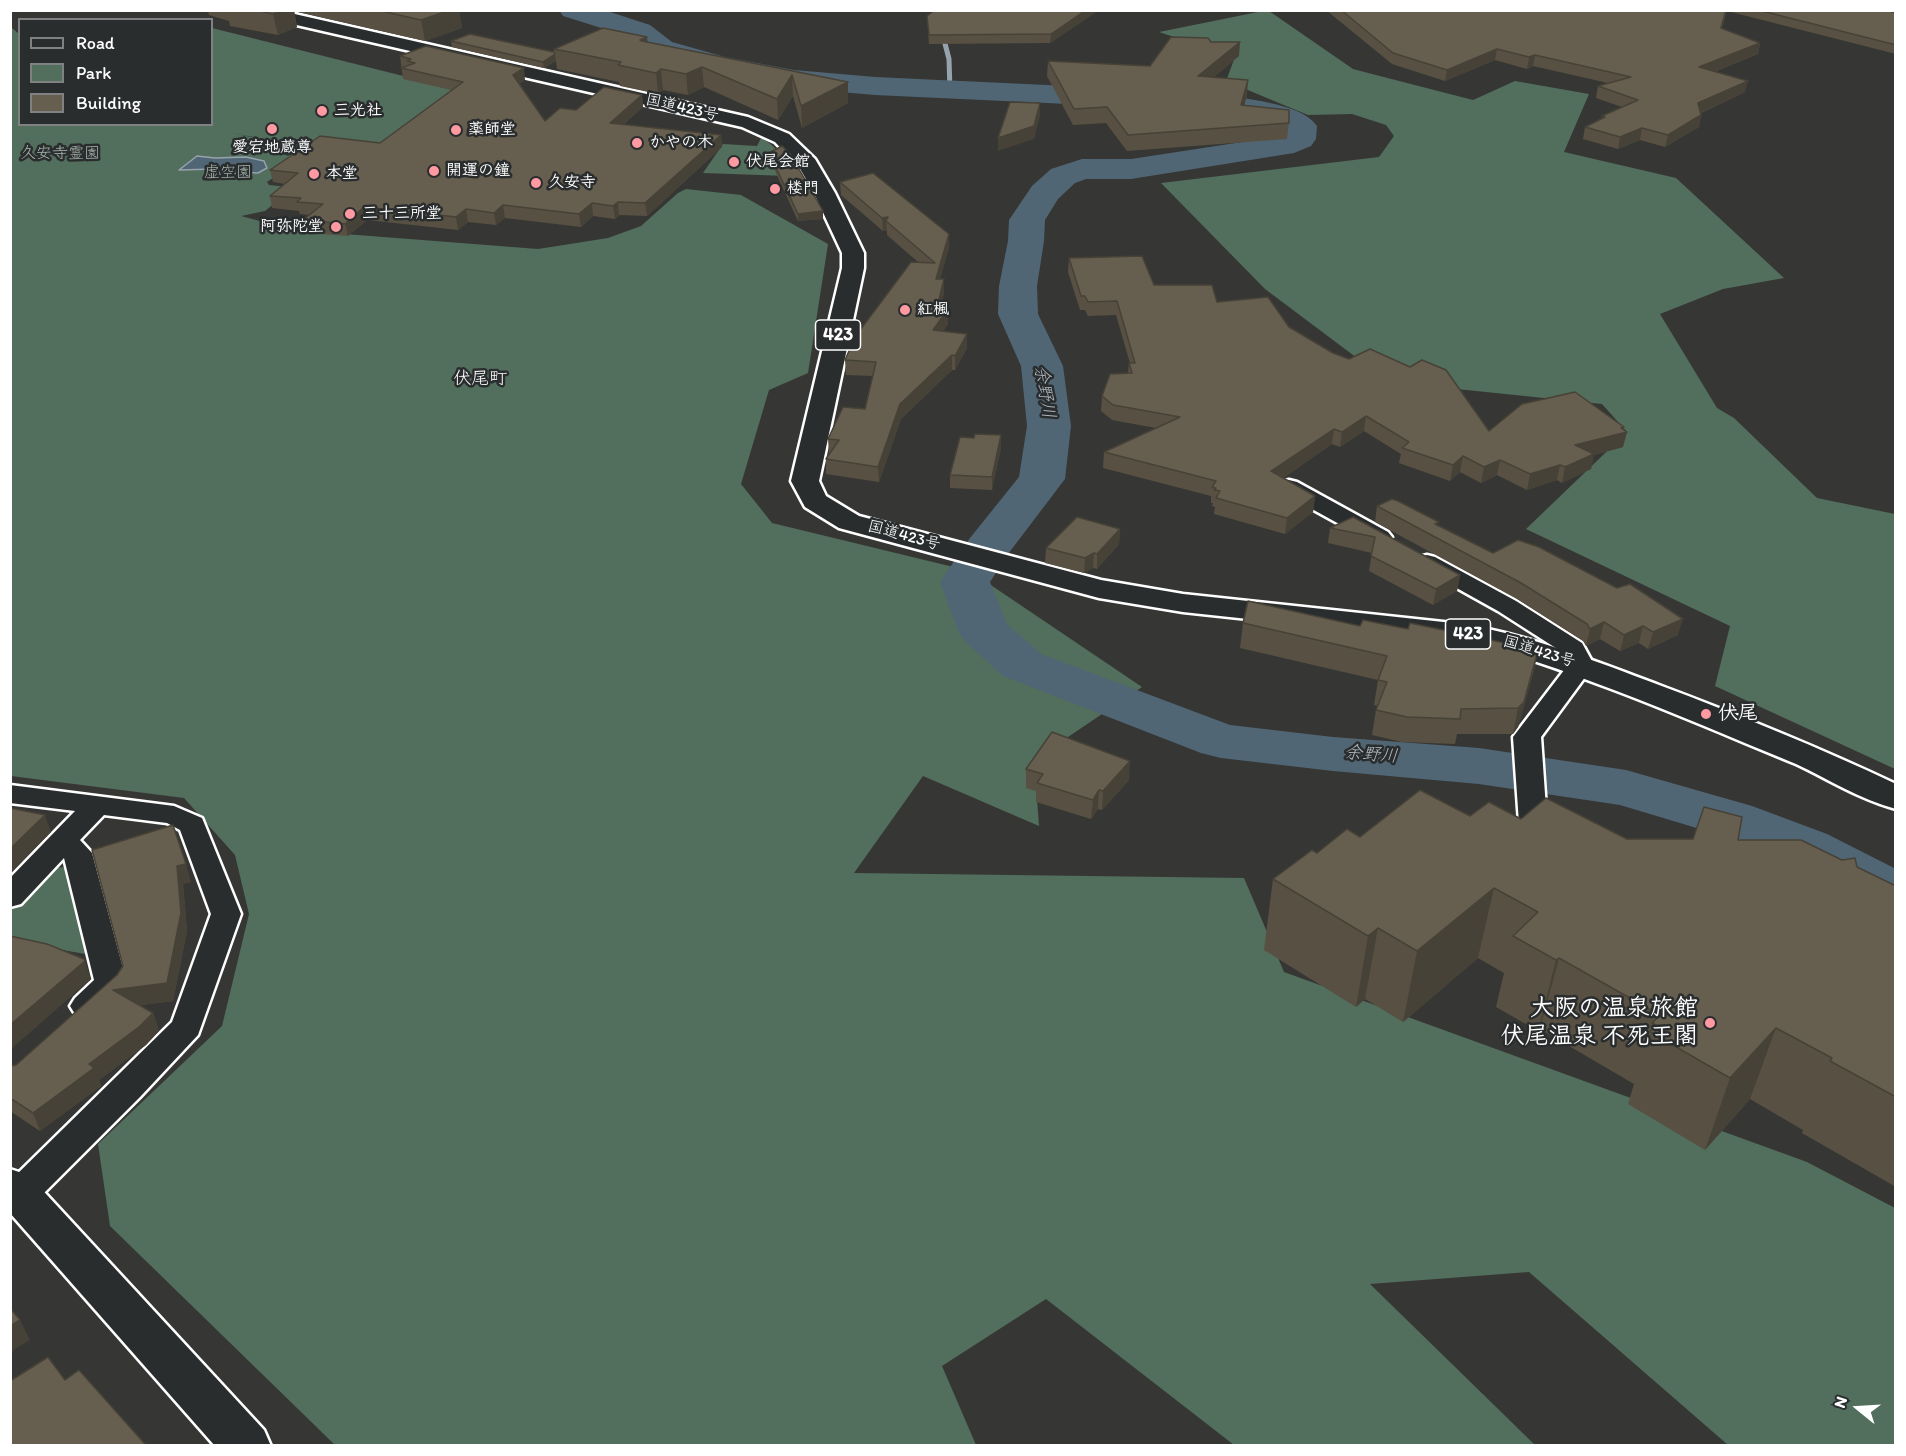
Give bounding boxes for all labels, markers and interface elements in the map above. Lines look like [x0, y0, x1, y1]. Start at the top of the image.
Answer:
legend [18, 18, 213, 126]
text: Road [76, 32, 115, 54]
text: Park [76, 62, 111, 84]
street label: 国道423号 [643, 90, 721, 126]
text: Building [76, 92, 141, 114]
place label: 三光社 [334, 101, 382, 121]
marker: 三光社 [315, 104, 329, 118]
place label: 薬師堂 [468, 120, 516, 140]
marker: 愛宕地蔵尊 [265, 122, 279, 136]
marker: 薬師堂 [449, 123, 463, 137]
place label: かやの木 [649, 133, 713, 153]
marker: かやの木 [630, 136, 644, 150]
place label: 愛宕地蔵尊 [232, 138, 312, 158]
park label: 久安寺霊園 [20, 144, 100, 164]
place label: 伏尾会館 [746, 152, 810, 172]
marker: 伏尾会館 [727, 155, 741, 169]
place label: 開運の鐘 [446, 161, 510, 181]
park label: 虚空園 [204, 163, 252, 183]
place label: 本堂 [326, 164, 358, 184]
marker: 開運の鐘 [427, 164, 441, 178]
marker: 本堂 [307, 167, 321, 181]
place label: 久安寺 [548, 173, 596, 193]
marker: 久安寺 [529, 176, 543, 190]
place label: 楼門 [787, 179, 819, 199]
marker: 楼門 [768, 182, 782, 196]
place label: 三十三所堂 [362, 204, 442, 224]
marker: 三十三所堂 [343, 207, 357, 221]
place label: 阿弥陀堂 [260, 217, 324, 237]
marker: 阿弥陀堂 [329, 220, 343, 234]
place label: 紅楓 [917, 300, 949, 320]
marker: 紅楓 [898, 303, 912, 317]
road number: 423 [816, 320, 860, 350]
water label: 余野川 [1029, 364, 1059, 420]
district label: 伏尾町 [453, 368, 507, 390]
street label: 国道423号 [865, 517, 943, 555]
road number: 423 [1446, 619, 1490, 649]
street label: 国道423号 [1500, 632, 1578, 672]
place label: 伏尾 [1718, 702, 1758, 726]
marker: 伏尾 [1699, 707, 1713, 721]
water label: 余野川 [1343, 742, 1399, 768]
place label: 大阪の温泉旅館 伏尾温泉 不死王閣 [1501, 995, 1698, 1051]
marker: 大阪の温泉旅館 伏尾温泉 不死王閣 [1703, 1016, 1717, 1030]
north arrow [1828, 1378, 1888, 1438]
text: N [1830, 1394, 1851, 1410]

